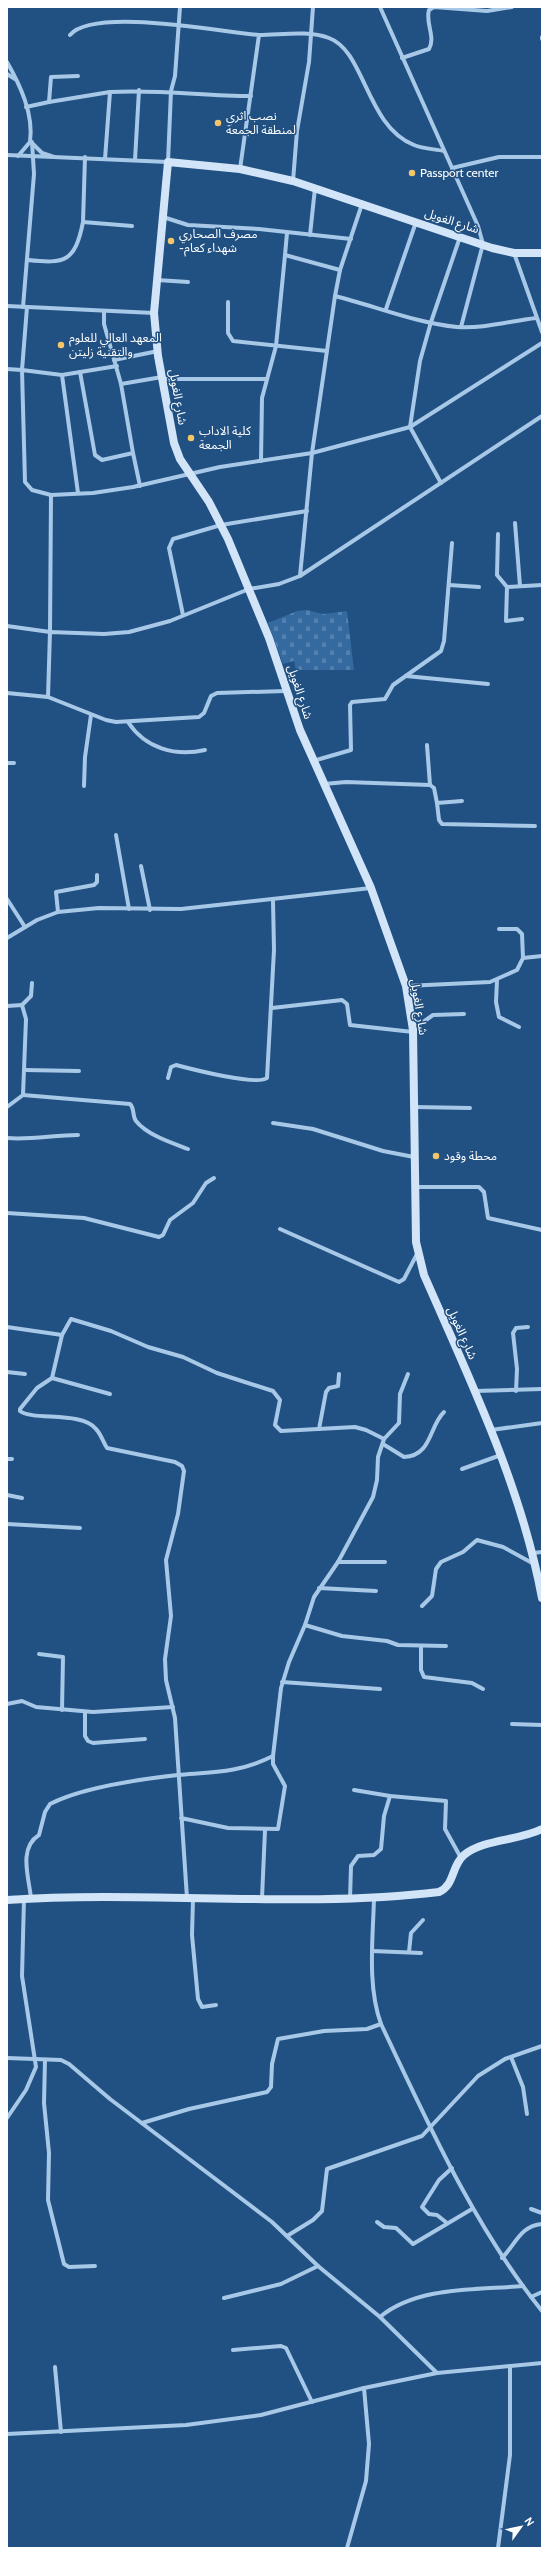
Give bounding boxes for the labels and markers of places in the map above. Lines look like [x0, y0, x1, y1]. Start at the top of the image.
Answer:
place label: نصب اثري لمنطقة الجمعة [226, 108, 296, 137]
marker: نصب اثري لمنطقة الجمعة [213, 118, 223, 128]
place label: Passport center [420, 165, 498, 180]
marker: Passport center [407, 168, 417, 178]
place label: مصرف الصحاري -شهداء كعام [179, 226, 258, 257]
marker: مصرف الصحاري -شهداء كعام [166, 236, 176, 246]
place label: المعهد العالي للعلوم والتقنية زليتن [69, 330, 162, 359]
marker: المعهد العالي للعلوم والتقنية زليتن [56, 340, 66, 350]
place label: كلية اﻻداب الجمعة [199, 423, 252, 452]
marker: كلية اﻻداب الجمعة [186, 433, 196, 443]
place label: محطة وقود [444, 1148, 497, 1163]
marker: محطة وقود [431, 1151, 441, 1161]

